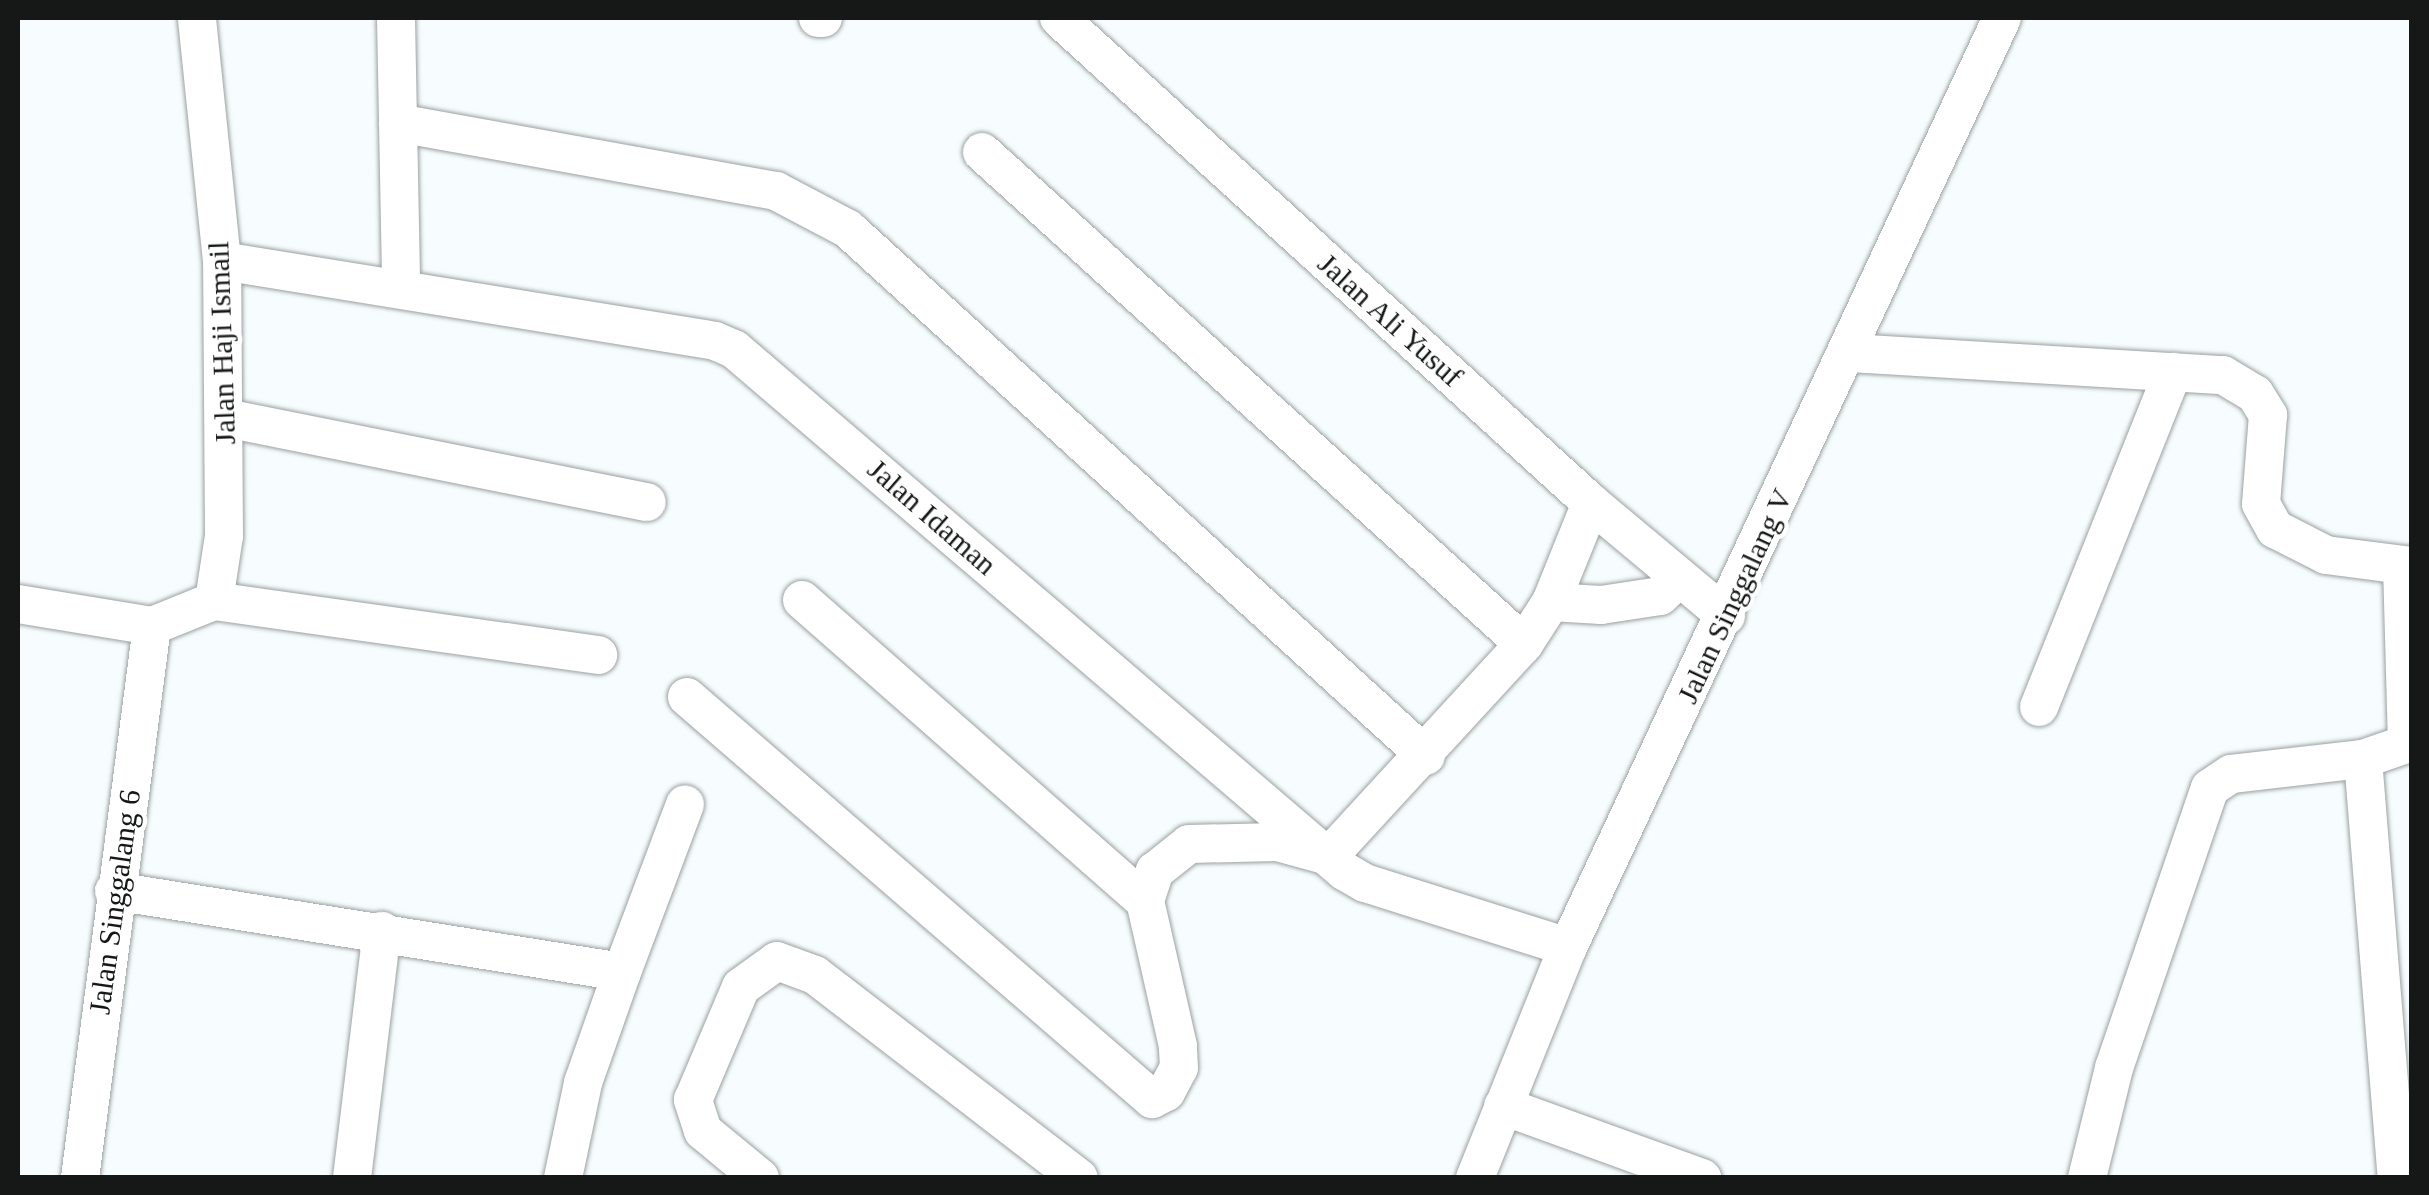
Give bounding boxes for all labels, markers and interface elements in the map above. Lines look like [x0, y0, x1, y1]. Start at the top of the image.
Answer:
street label: Jalan Haji Ismail [200, 241, 244, 445]
street label: Jalan Ali Yusuf [1309, 245, 1471, 395]
street label: Jalan Idaman [860, 451, 1004, 583]
street label: Jalan Singgalang V [1669, 483, 1801, 709]
street label: Jalan Singgalang 6 [81, 787, 149, 1017]

